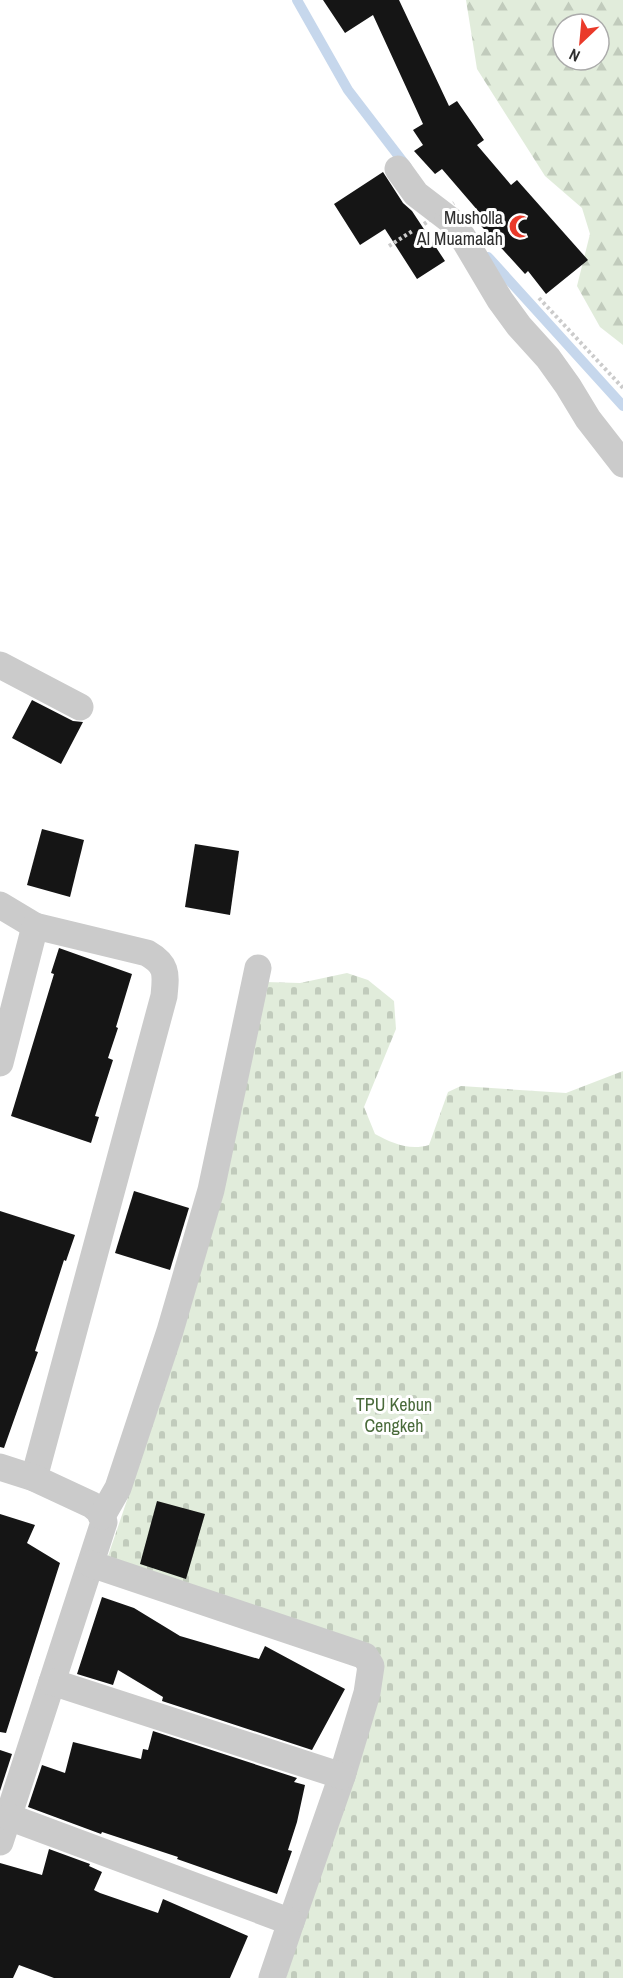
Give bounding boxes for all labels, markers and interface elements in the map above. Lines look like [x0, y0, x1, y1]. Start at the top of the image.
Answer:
north arrow [551, 12, 611, 72]
text: N [565, 44, 584, 67]
place label: Musholla Al Muamalah [416, 205, 503, 251]
mosque icon: Musholla Al Muamalah [508, 214, 534, 240]
park label: TPU Kebun Cengkeh [356, 1392, 432, 1438]

